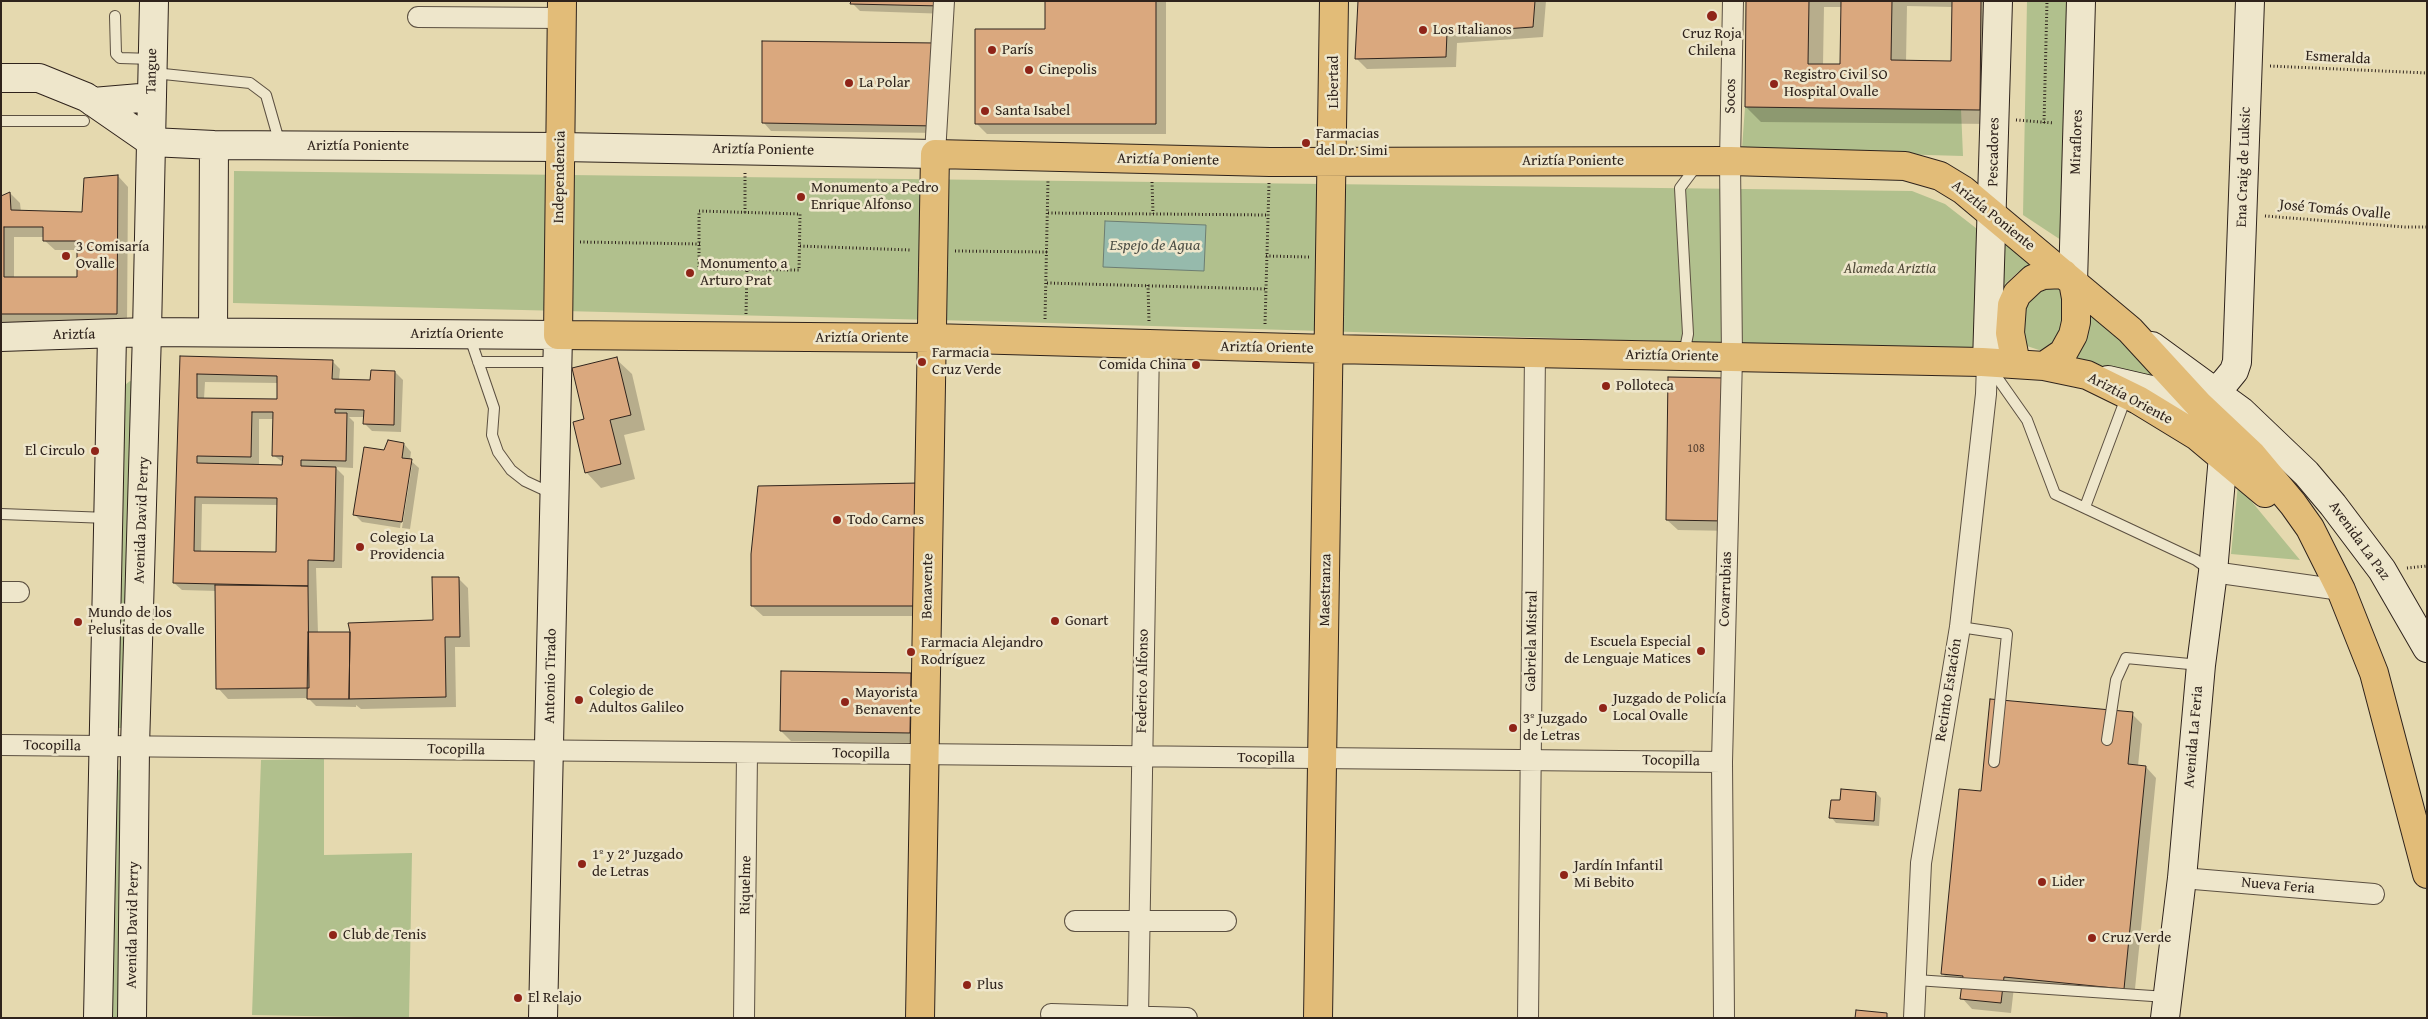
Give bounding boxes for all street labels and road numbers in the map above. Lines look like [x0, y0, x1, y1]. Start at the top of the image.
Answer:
street label: Esmeralda [2305, 47, 2371, 69]
street label: Tangue [143, 48, 161, 94]
street label: Libertad [1325, 56, 1343, 108]
street label: Socos [1722, 78, 1740, 114]
street label: Ena Craig de Luksic [2233, 106, 2255, 228]
street label: Miraflores [2067, 109, 2087, 175]
street label: Pescadores [1984, 117, 2004, 187]
street label: Independencia [550, 130, 570, 224]
street label: Ariztía Poniente [307, 137, 409, 155]
street label: Ariztía Poniente [712, 140, 814, 160]
street label: Ariztía Poniente [1117, 150, 1219, 170]
street label: Ariztía Poniente [1522, 152, 1624, 170]
street label: Ariztía Poniente [1948, 177, 2038, 255]
street label: José Tomás Ovalle [2279, 196, 2391, 224]
street label: Ariztía Oriente [410, 325, 504, 343]
street label: Ariztía [53, 326, 95, 344]
street label: Ariztía Oriente [815, 329, 909, 347]
street label: Ariztía Oriente [1220, 338, 1314, 358]
street label: Ariztía Oriente [1625, 346, 1719, 366]
street label: Ariztía Oriente [2085, 369, 2175, 429]
street label: Avenida David Perry [131, 456, 153, 584]
street label: Avenida La Paz [2324, 498, 2394, 584]
street label: Covarrubias [1716, 551, 1736, 627]
street label: Benavente [918, 553, 938, 619]
street label: Maestranza [1316, 553, 1336, 627]
street label: Gabriela Mistral [1522, 590, 1542, 692]
street label: Antonio Tirado [541, 628, 561, 724]
street label: Federico Alfonso [1133, 629, 1153, 733]
street label: Recinto Estación [1932, 637, 1966, 743]
street label: Avenida La Feria [2181, 685, 2207, 789]
street label: Tocopilla [23, 736, 81, 756]
street label: Tocopilla [427, 740, 485, 760]
street label: Tocopilla [832, 744, 890, 764]
street label: Tocopilla [1237, 749, 1295, 767]
street label: Tocopilla [1642, 751, 1700, 771]
street label: Riquelme [736, 855, 756, 915]
street label: Avenida David Perry [123, 861, 143, 989]
street label: Nueva Feria [2240, 874, 2316, 898]

